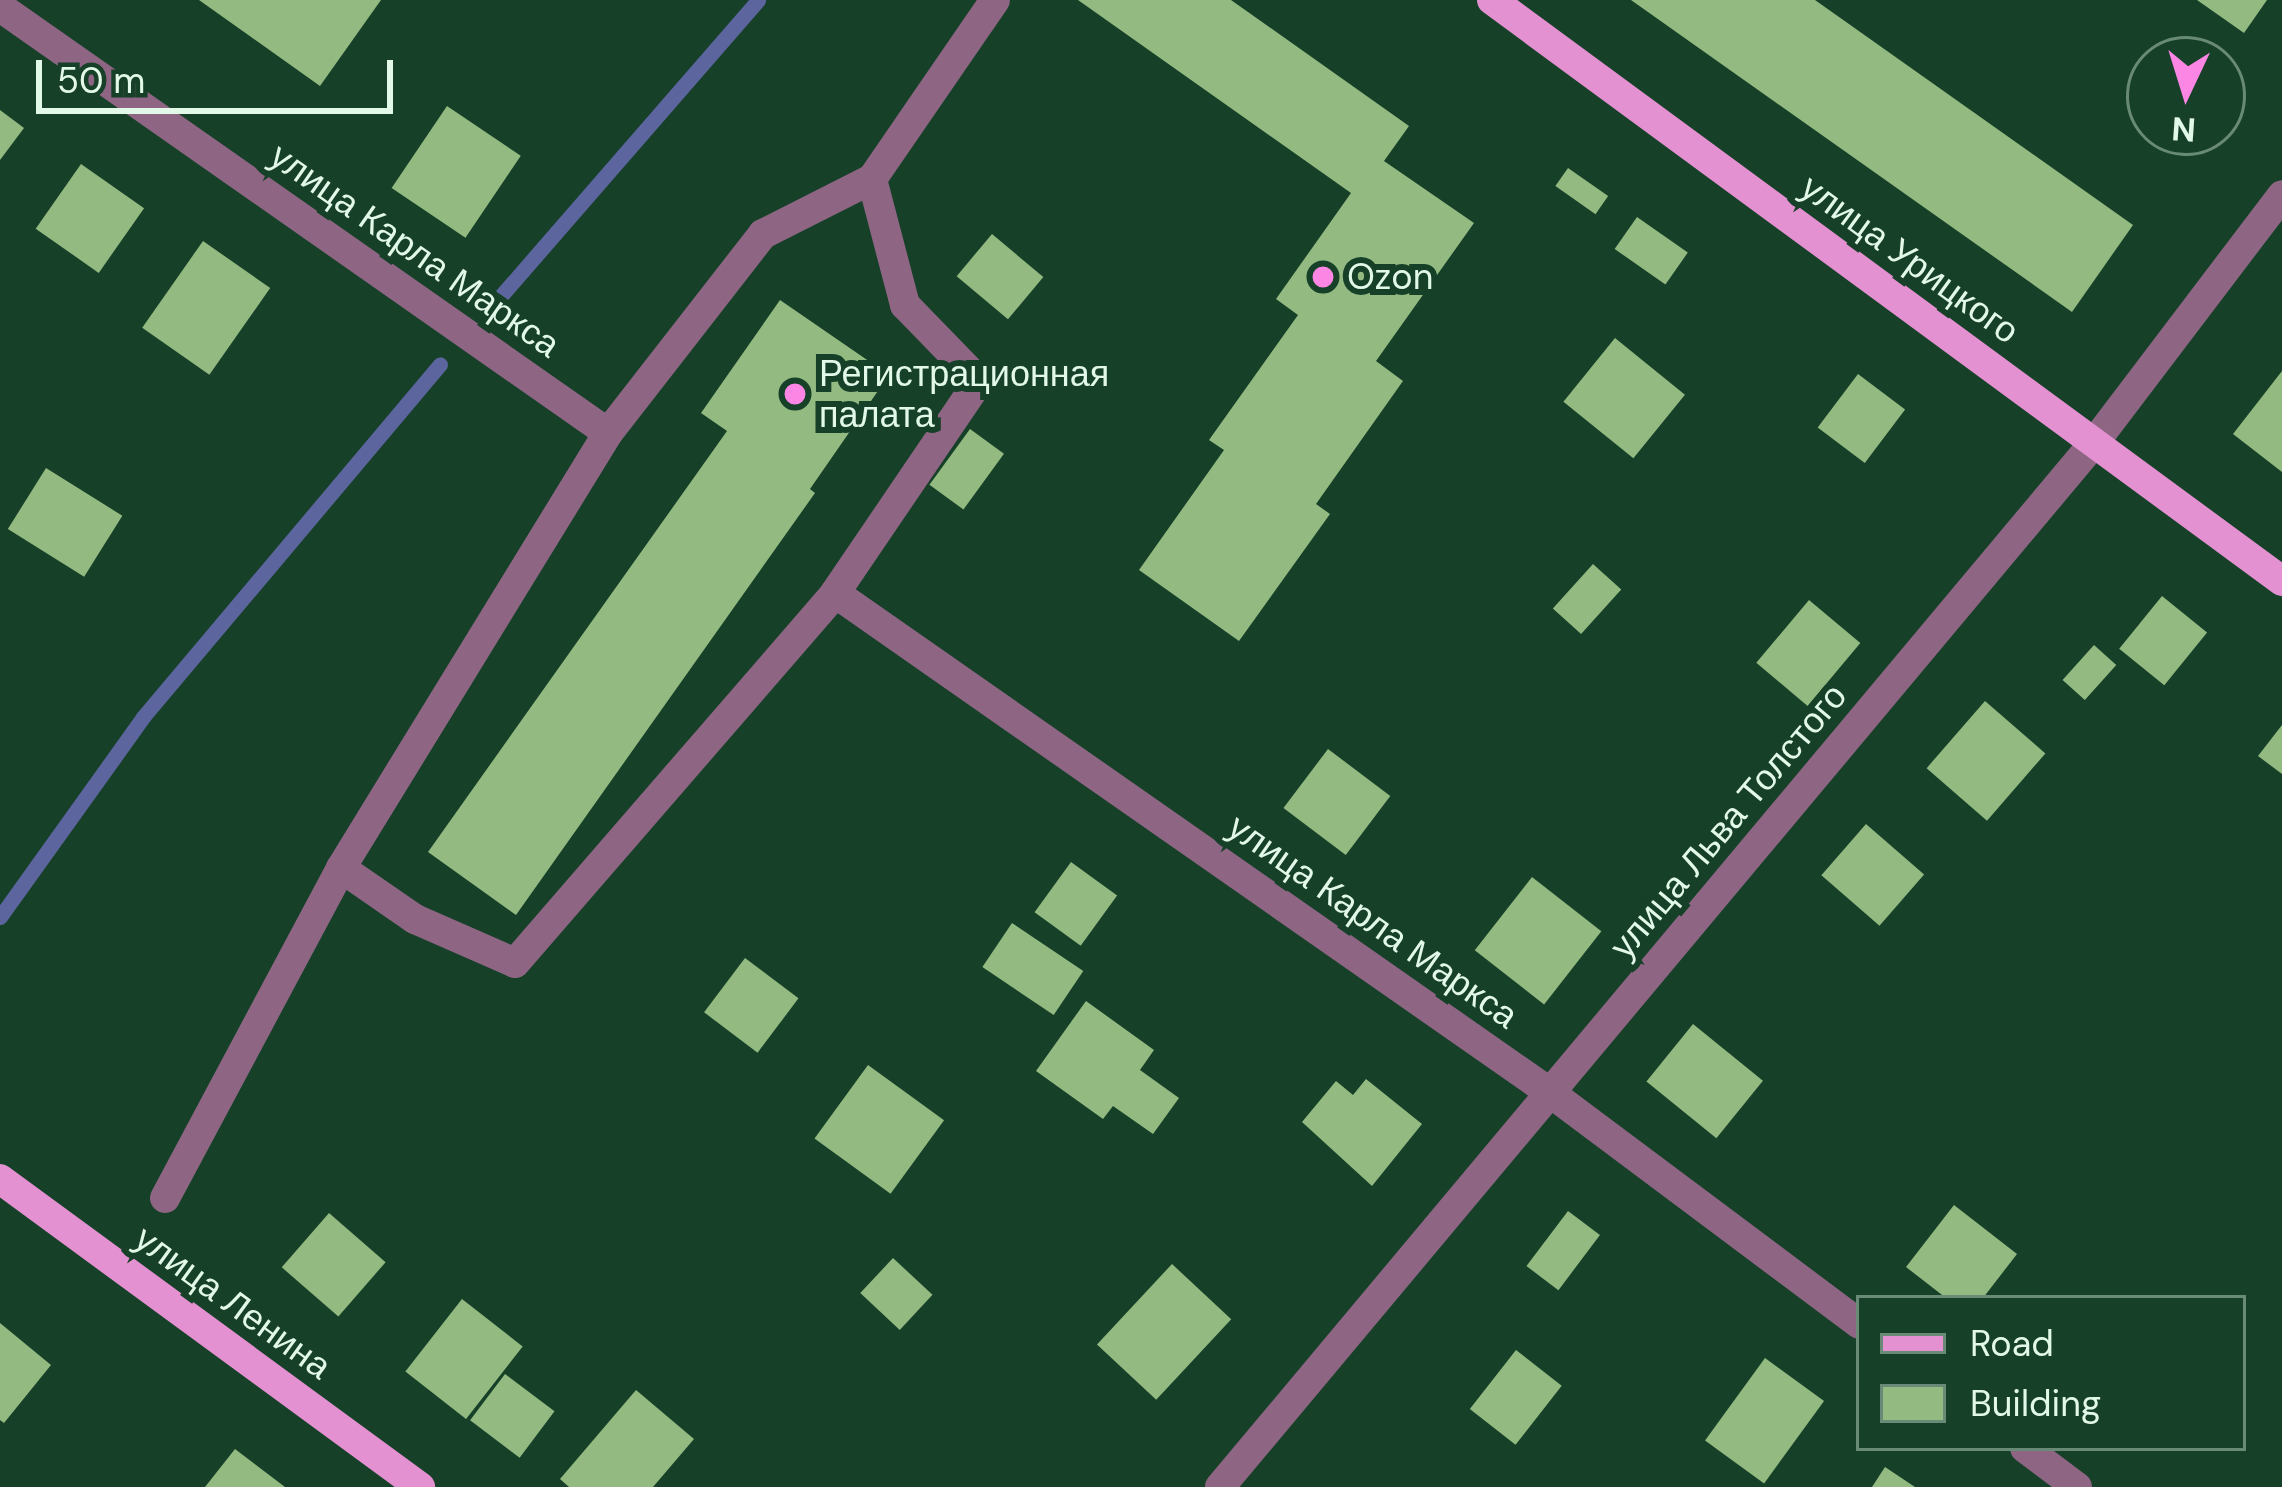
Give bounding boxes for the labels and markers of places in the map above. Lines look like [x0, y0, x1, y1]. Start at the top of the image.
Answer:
place label: Ozon [1347, 255, 1433, 299]
marker: Ozon [1310, 264, 1336, 290]
place label: Регистрационная палата [819, 351, 1109, 436]
marker: Регистрационная палата [782, 381, 808, 407]

